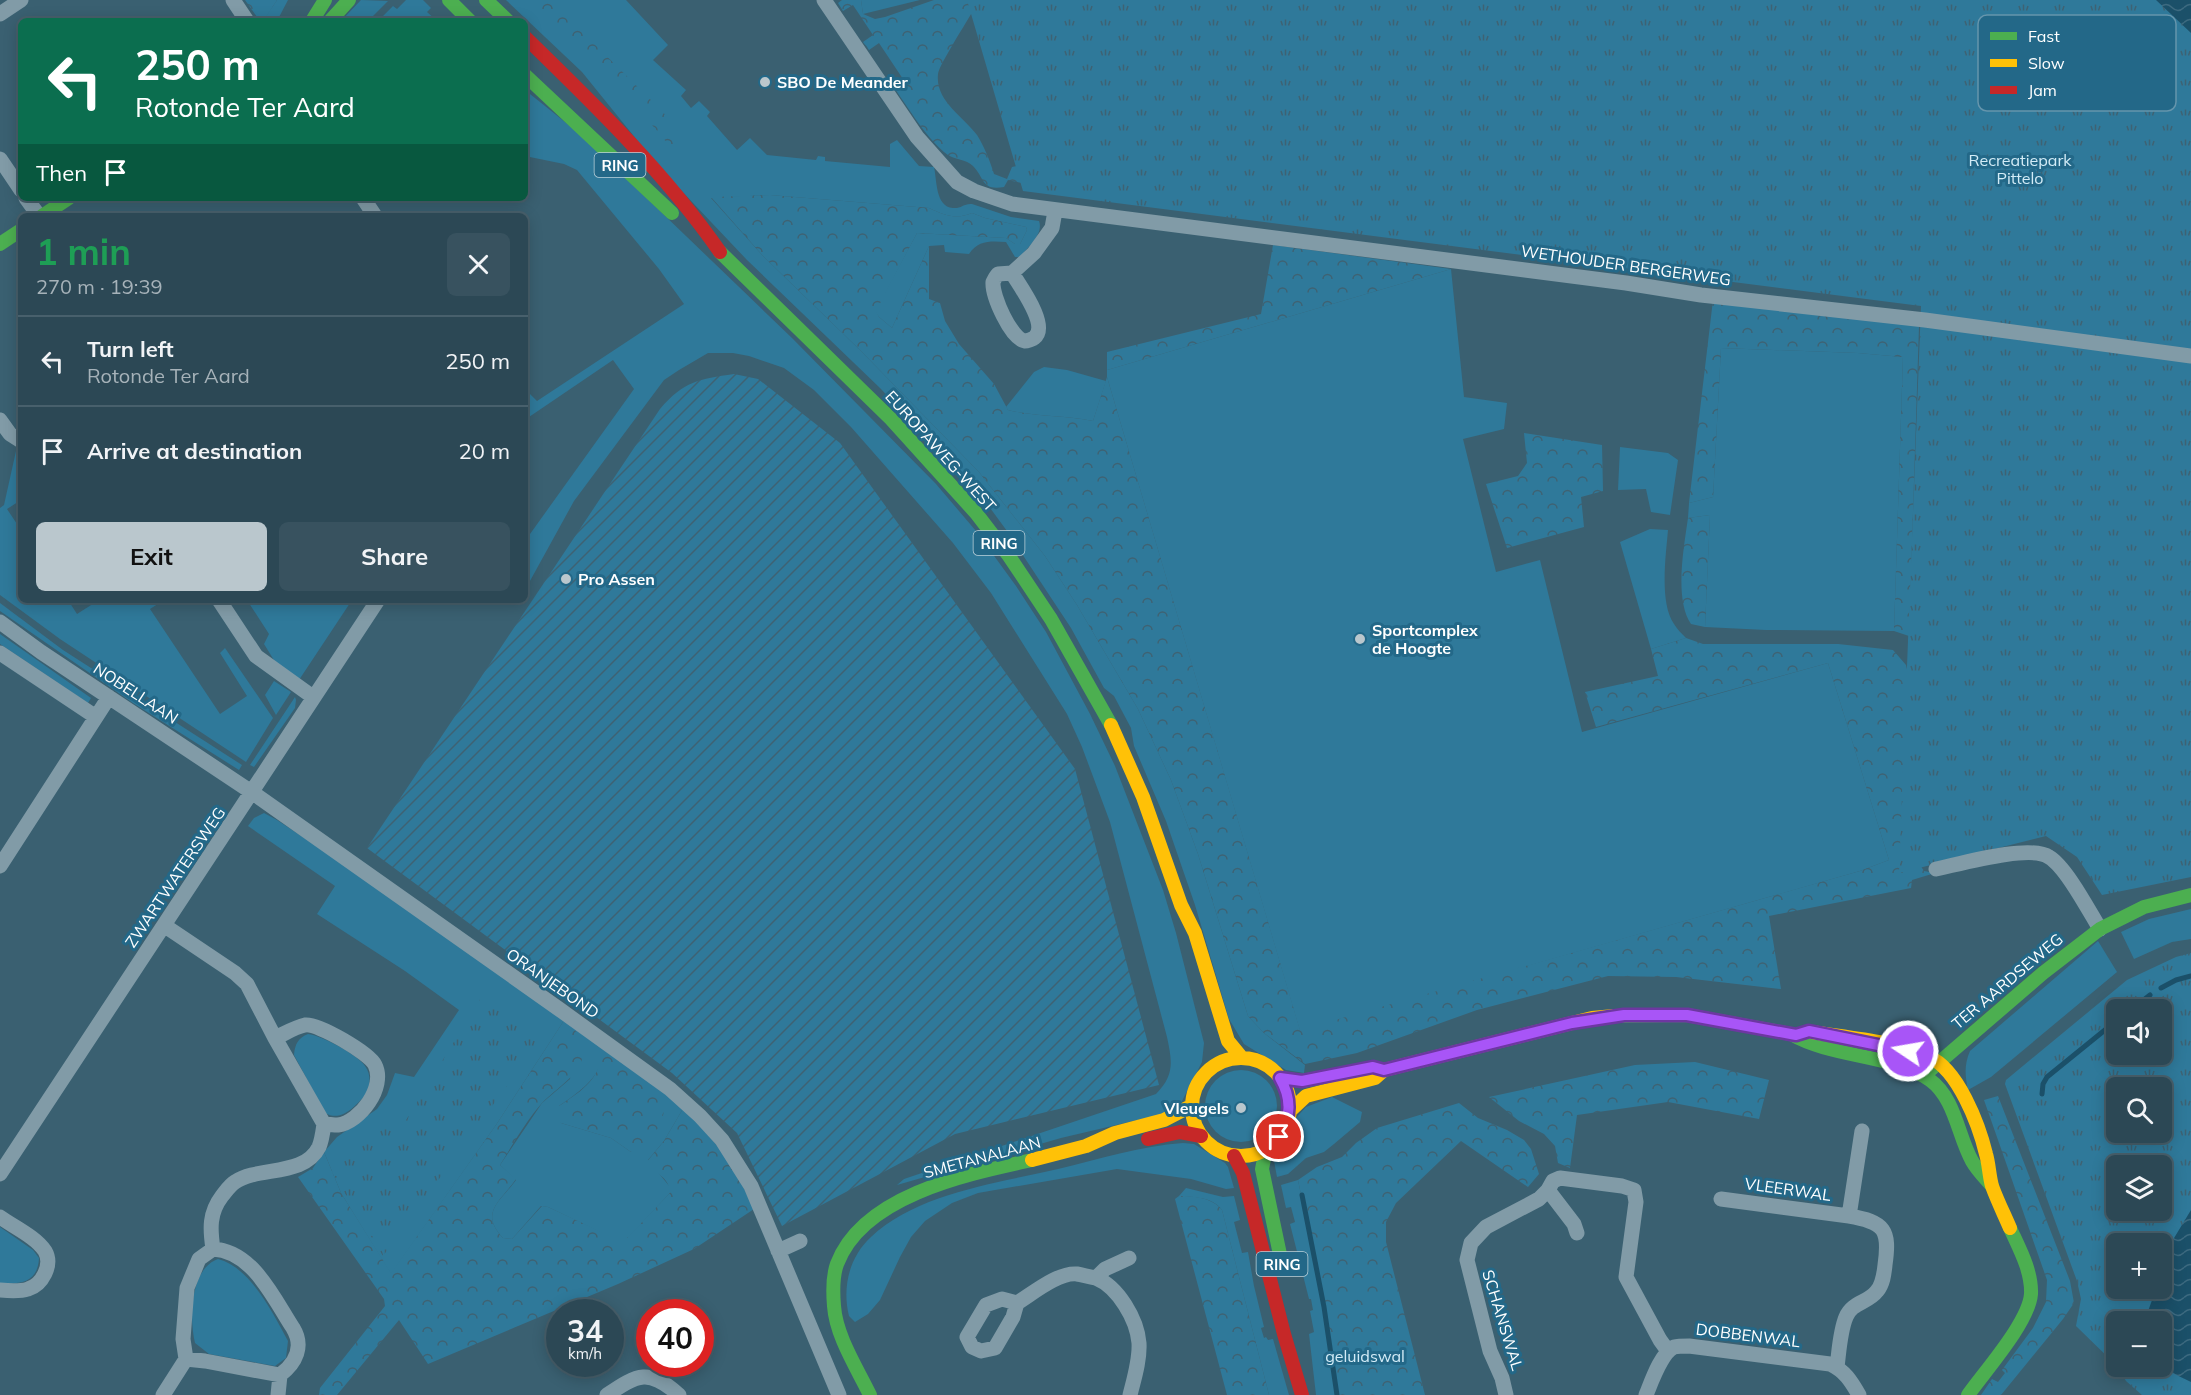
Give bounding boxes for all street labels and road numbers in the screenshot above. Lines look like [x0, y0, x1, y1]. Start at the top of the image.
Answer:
road number: RING [594, 153, 646, 177]
street label: WETHOUDER BERGERWEG [1520, 240, 1732, 290]
street label: EUROPAWEG-WEST [881, 386, 1001, 516]
road number: RING [974, 531, 1024, 555]
street label: NOBELLAAN [90, 658, 182, 728]
street label: ZWARTWATERSWEG [121, 803, 229, 951]
street label: TER AARDSEWEG [1947, 929, 2067, 1033]
street label: ORANJEBOND [503, 944, 603, 1022]
street label: SMETANALAAN [921, 1132, 1043, 1182]
street label: VLEERWAL [1744, 1173, 1833, 1205]
road number: RING [1256, 1252, 1308, 1276]
street label: SCHANSWAL [1478, 1267, 1528, 1373]
street label: DOBBENWAL [1695, 1319, 1802, 1351]

